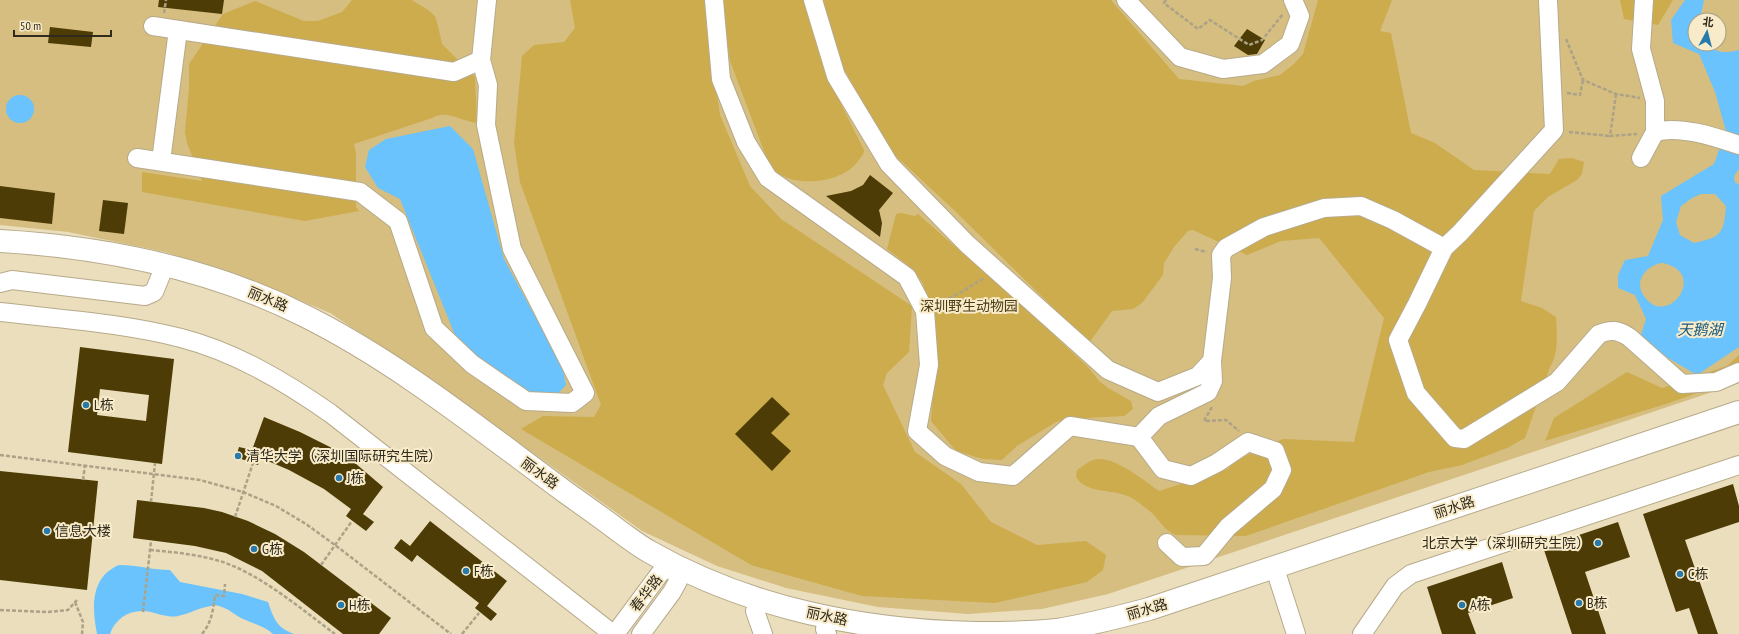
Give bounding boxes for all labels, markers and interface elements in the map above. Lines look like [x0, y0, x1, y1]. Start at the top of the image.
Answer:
scale bar [14, 12, 111, 38]
north arrow [1687, 12, 1727, 52]
text: 北 [1702, 14, 1715, 30]
text: 50 m [20, 18, 41, 33]
street label: 丽水路 [245, 283, 291, 315]
park label: 深圳野生动物园 [920, 297, 1018, 315]
water label: 天鹅湖 [1677, 320, 1724, 339]
place label: L栋 [94, 396, 114, 414]
marker: L栋 [81, 400, 91, 410]
place label: 清华大学（深圳国际研究生院） [246, 447, 442, 465]
marker: 清华大学（深圳国际研究生院） [233, 451, 243, 461]
street label: 丽水路 [518, 453, 562, 493]
place label: J栋 [346, 469, 364, 487]
marker: J栋 [334, 473, 344, 483]
street label: 丽水路 [1431, 492, 1477, 522]
place label: 信息大楼 [55, 522, 111, 540]
marker: 信息大楼 [42, 526, 52, 536]
place label: 北京大学（深圳研究生院） [1422, 534, 1590, 552]
marker: 北京大学（深圳研究生院） [1593, 538, 1603, 548]
place label: G栋 [262, 540, 283, 558]
marker: G栋 [249, 544, 259, 554]
place label: F栋 [474, 562, 494, 580]
place label: C栋 [1688, 565, 1708, 583]
marker: F栋 [461, 566, 471, 576]
marker: C栋 [1675, 569, 1685, 579]
street label: 春华路 [626, 571, 666, 615]
place label: B栋 [1587, 594, 1608, 612]
street label: 丽水路 [1124, 595, 1170, 623]
place label: H栋 [349, 596, 371, 614]
place label: A栋 [1470, 596, 1491, 614]
marker: B栋 [1574, 598, 1584, 608]
marker: H栋 [336, 600, 346, 610]
marker: A栋 [1457, 600, 1467, 610]
street label: 丽水路 [805, 603, 849, 629]

